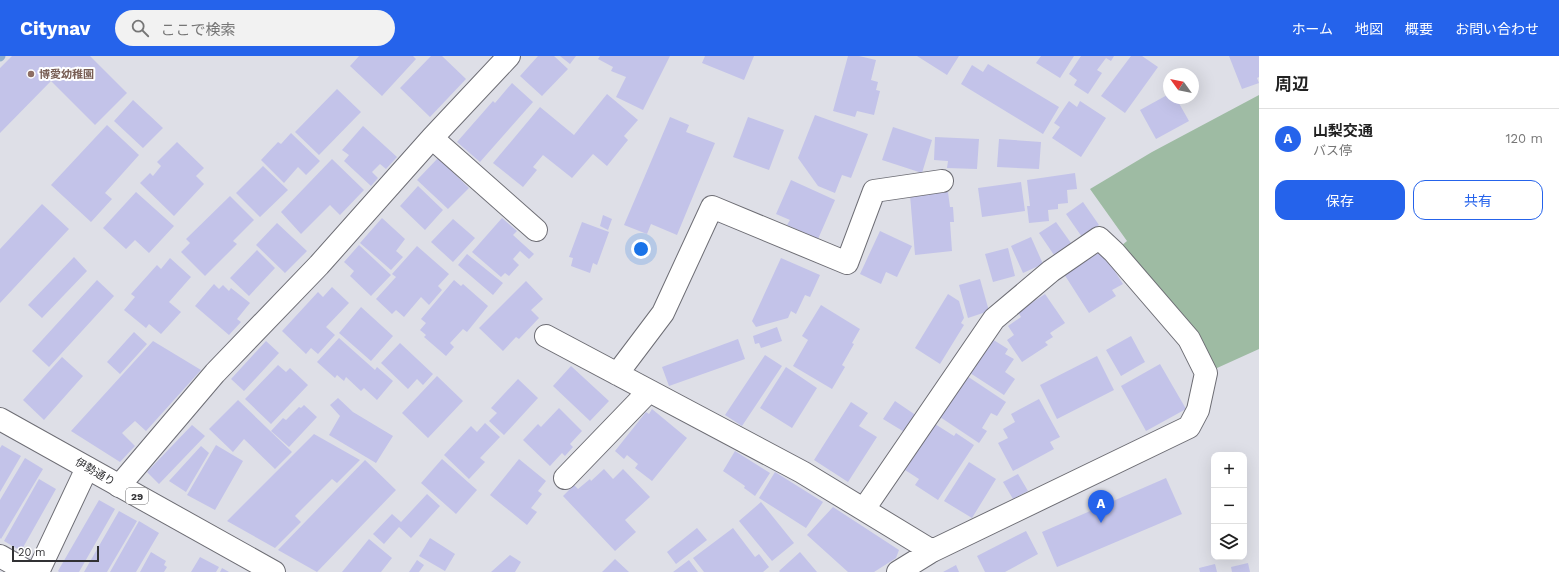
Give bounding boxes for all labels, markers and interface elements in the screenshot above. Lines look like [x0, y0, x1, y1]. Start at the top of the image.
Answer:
search box [115, 10, 395, 46]
text: Citynav [20, 17, 91, 40]
icon: search [129, 17, 151, 39]
text: ここで検索 [161, 21, 236, 39]
text: ホーム [1291, 21, 1333, 37]
text: 地図 [1355, 21, 1383, 37]
text: 概要 [1405, 21, 1433, 37]
text: お問い合わせ [1455, 21, 1539, 37]
place label: 博愛幼稚園 [39, 68, 94, 81]
north arrow [1163, 68, 1199, 104]
marker: 博愛幼稚園 [26, 69, 36, 79]
text: 周辺 [1275, 74, 1309, 94]
text: 山梨交通 [1313, 122, 1373, 140]
text: A [1284, 131, 1292, 146]
text: 120 m [1505, 131, 1543, 146]
text: バス停 [1313, 143, 1352, 158]
button: 保存 [1275, 180, 1405, 220]
button: 共有 [1413, 180, 1543, 220]
your location [631, 239, 651, 259]
map controls [1211, 452, 1247, 560]
button: + [1211, 452, 1247, 488]
street label: 伊勢通り [73, 455, 117, 489]
road number: 29 [126, 488, 148, 504]
button: − [1211, 488, 1247, 524]
pin: A [1088, 490, 1114, 523]
button: layers [1211, 524, 1247, 560]
scale bar [12, 544, 99, 563]
text: 20 m [18, 546, 46, 559]

